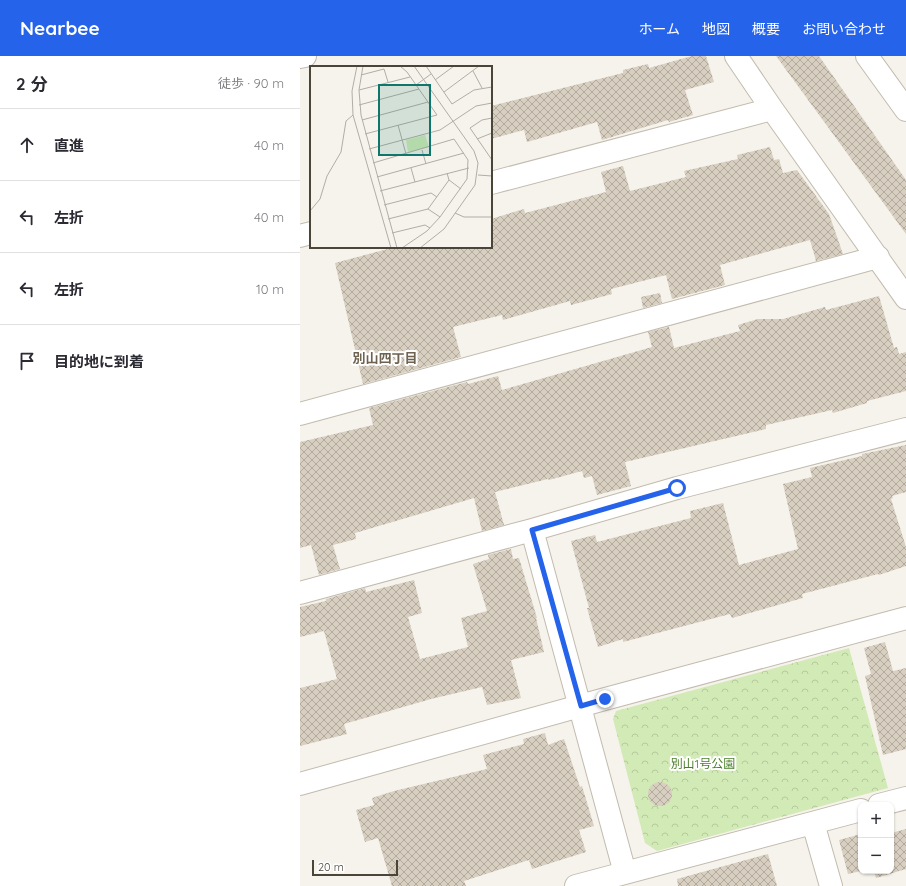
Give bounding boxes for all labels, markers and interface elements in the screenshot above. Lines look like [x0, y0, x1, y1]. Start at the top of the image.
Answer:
text: Nearbee [20, 16, 100, 40]
text: ホーム [638, 20, 680, 38]
text: 地図 [702, 20, 730, 38]
text: 概要 [752, 20, 780, 38]
text: お問い合わせ [802, 20, 886, 38]
inset map [310, 66, 492, 248]
text: 2 分 [16, 73, 47, 94]
text: 徒歩 · 90 m [218, 75, 284, 91]
icon: ahead [16, 134, 38, 156]
text: 直進 [54, 136, 84, 155]
text: 40 m [254, 137, 284, 153]
icon: left [16, 206, 38, 228]
text: 左折 [54, 208, 84, 227]
text: 40 m [254, 209, 284, 225]
icon: left [16, 278, 38, 300]
text: 左折 [54, 280, 84, 299]
text: 10 m [256, 281, 284, 297]
icon: arrive [16, 350, 38, 372]
district label: 別山四丁目 [352, 350, 418, 366]
text: 目的地に到着 [54, 352, 144, 371]
route start [668, 479, 686, 497]
route end [596, 690, 614, 708]
park label: 別山1号公園 [671, 756, 735, 771]
map controls [858, 802, 894, 874]
button: + [858, 802, 894, 838]
button: − [858, 838, 894, 874]
scale bar [312, 858, 398, 877]
text: 20 m [318, 860, 344, 874]

